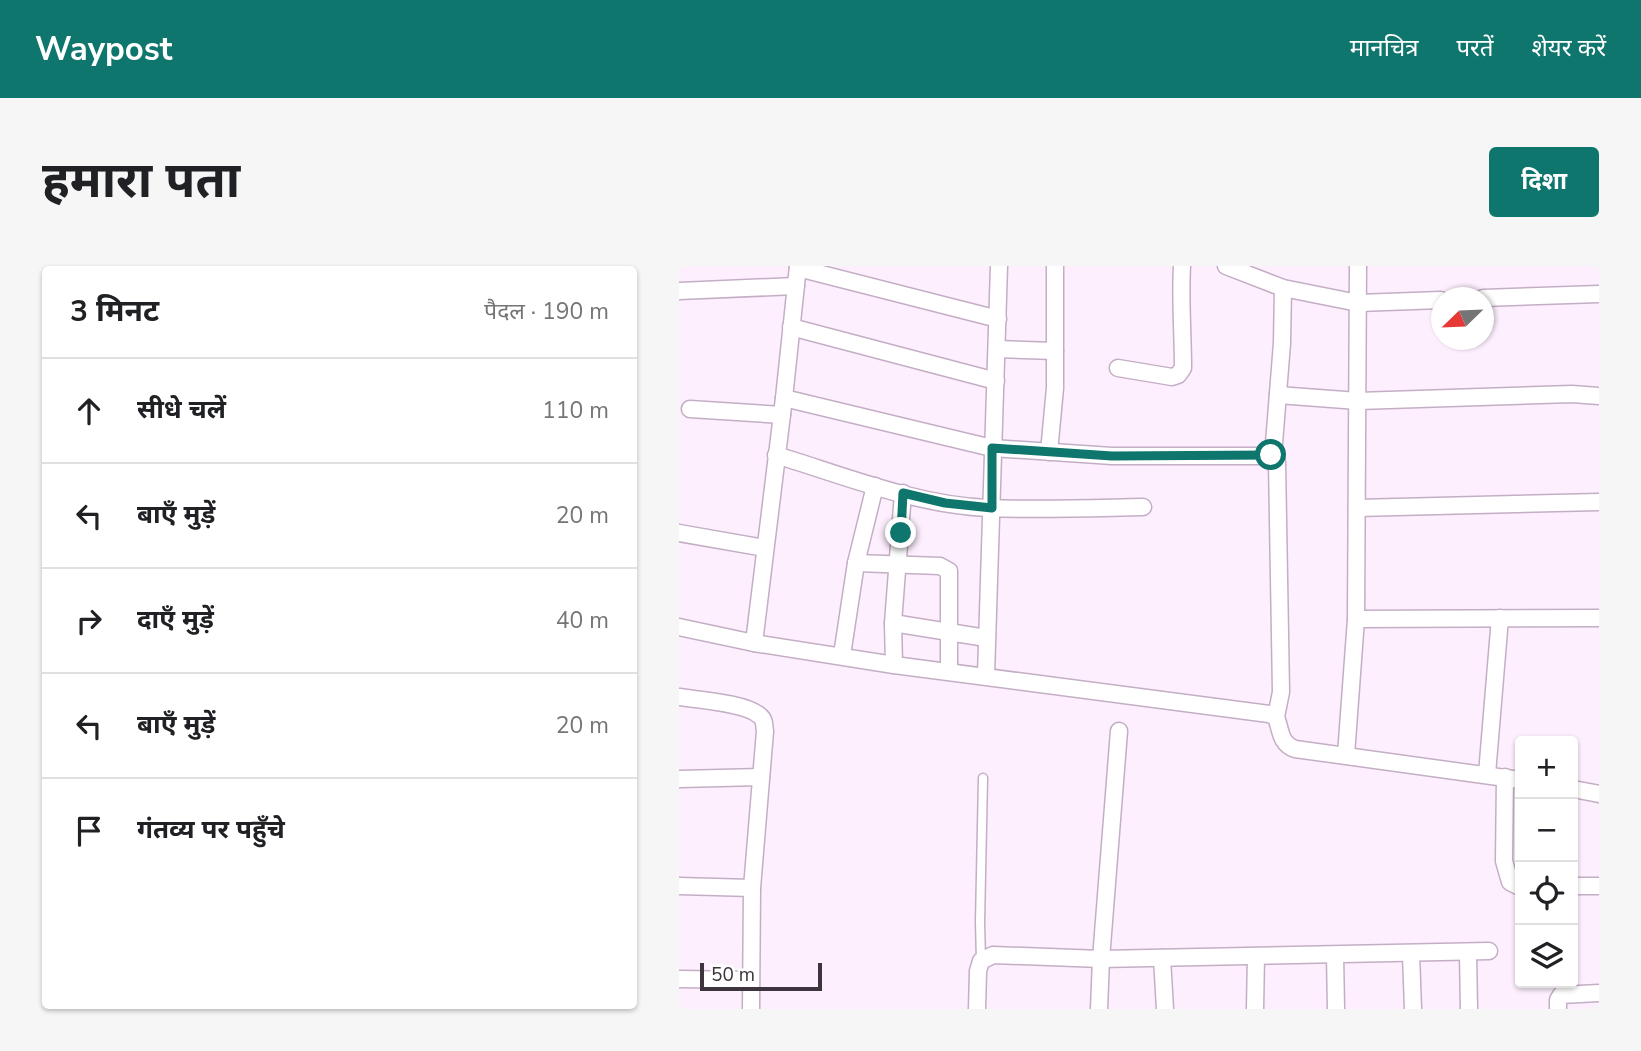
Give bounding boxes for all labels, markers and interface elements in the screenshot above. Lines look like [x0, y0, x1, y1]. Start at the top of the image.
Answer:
text: Waypost [35, 27, 172, 72]
text: मानचित्र [1350, 32, 1418, 64]
text: परतें [1456, 32, 1494, 64]
text: शेयर करें [1532, 32, 1606, 64]
text: हमारा पता [42, 147, 240, 214]
button: दिशा [1489, 147, 1599, 217]
north arrow [1431, 287, 1494, 350]
text: 3 मिनट [70, 291, 159, 332]
text: पैदल · 190 m [484, 296, 609, 327]
icon: ahead [70, 392, 108, 430]
text: सीधे चलें [137, 392, 226, 427]
text: 110 m [542, 395, 609, 426]
route start [1255, 439, 1286, 470]
icon: left [70, 497, 108, 535]
text: बाएँ मुड़ें [137, 497, 215, 532]
text: 20 m [556, 500, 609, 531]
route end [885, 517, 916, 548]
icon: right [70, 602, 108, 640]
text: दाएँ मुड़ें [137, 602, 214, 637]
text: 40 m [556, 605, 609, 636]
icon: left [70, 707, 108, 745]
text: बाएँ मुड़ें [137, 707, 215, 742]
text: 20 m [556, 710, 609, 741]
map controls [1515, 736, 1578, 988]
button: + [1515, 736, 1578, 799]
button: − [1515, 799, 1578, 862]
icon: arrive [70, 812, 108, 850]
text: गंतव्य पर पहुँचे [137, 812, 285, 847]
button: locate [1515, 862, 1578, 925]
button: layers [1515, 925, 1578, 988]
scale bar [700, 960, 823, 992]
text: 50 m [711, 962, 755, 988]

